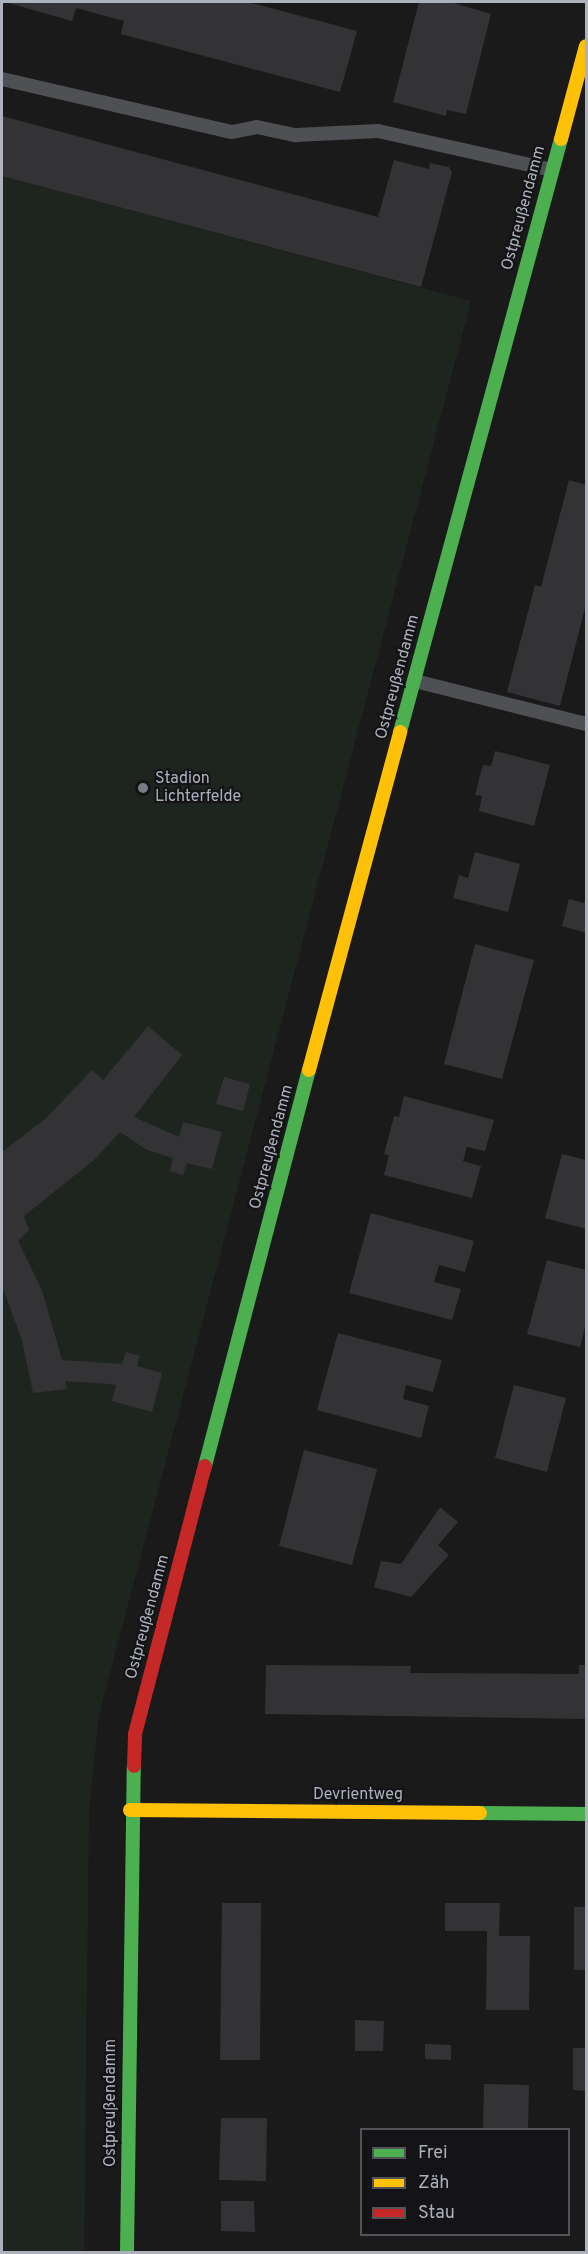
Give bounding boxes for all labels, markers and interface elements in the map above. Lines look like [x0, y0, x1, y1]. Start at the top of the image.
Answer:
street label: Ostpreußendamm [498, 144, 550, 272]
street label: Ostpreußendamm [372, 613, 424, 741]
place label: Stadion Lichterfelde [155, 769, 241, 807]
marker: Stadion Lichterfelde [136, 781, 150, 795]
street label: Ostpreußendamm [246, 1083, 298, 1211]
street label: Ostpreußendamm [122, 1553, 174, 1681]
street label: Devrientweg [313, 1785, 403, 1805]
street label: Ostpreußendamm [101, 2039, 121, 2167]
legend [360, 2128, 570, 2236]
text: Frei [418, 2142, 448, 2165]
text: Zäh [418, 2172, 449, 2195]
text: Stau [418, 2202, 455, 2225]

